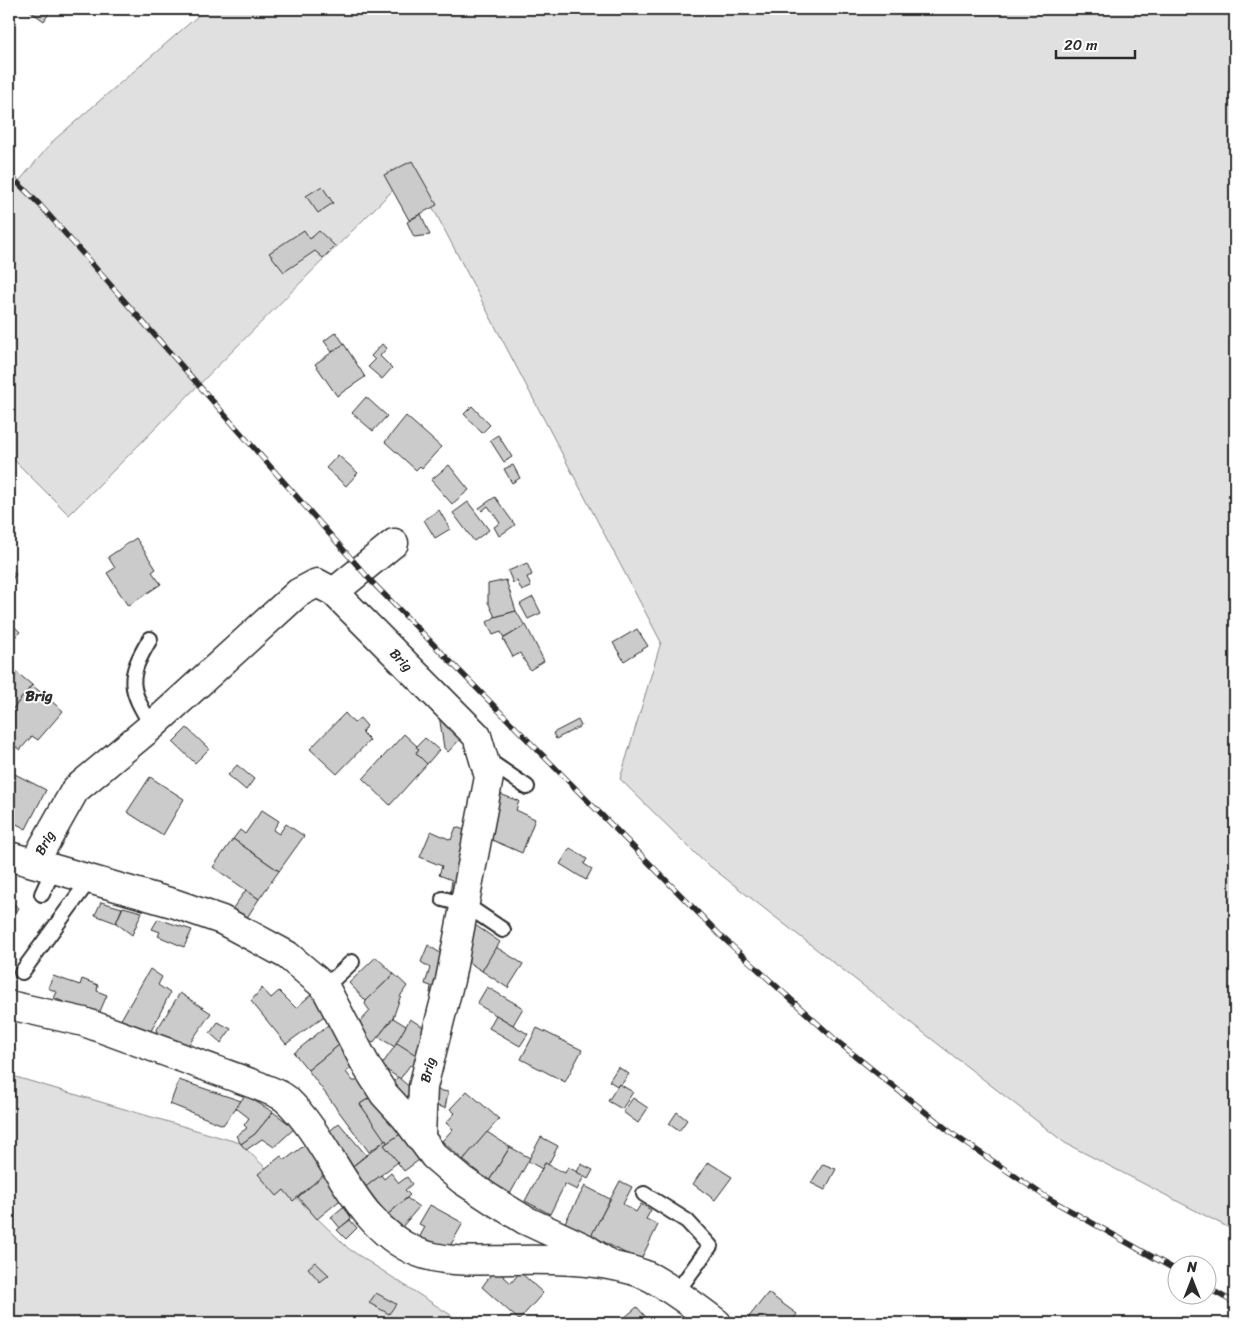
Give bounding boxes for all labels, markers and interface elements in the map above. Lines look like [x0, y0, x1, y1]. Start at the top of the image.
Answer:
scale bar [1056, 28, 1135, 60]
text: 20 m [1064, 32, 1098, 58]
street label: Brig [383, 642, 419, 678]
district label: Brig [25, 683, 53, 709]
street label: Brig [28, 826, 62, 860]
street label: Brig [413, 1055, 443, 1085]
north arrow [1166, 1254, 1216, 1304]
text: N [1186, 1255, 1197, 1280]

